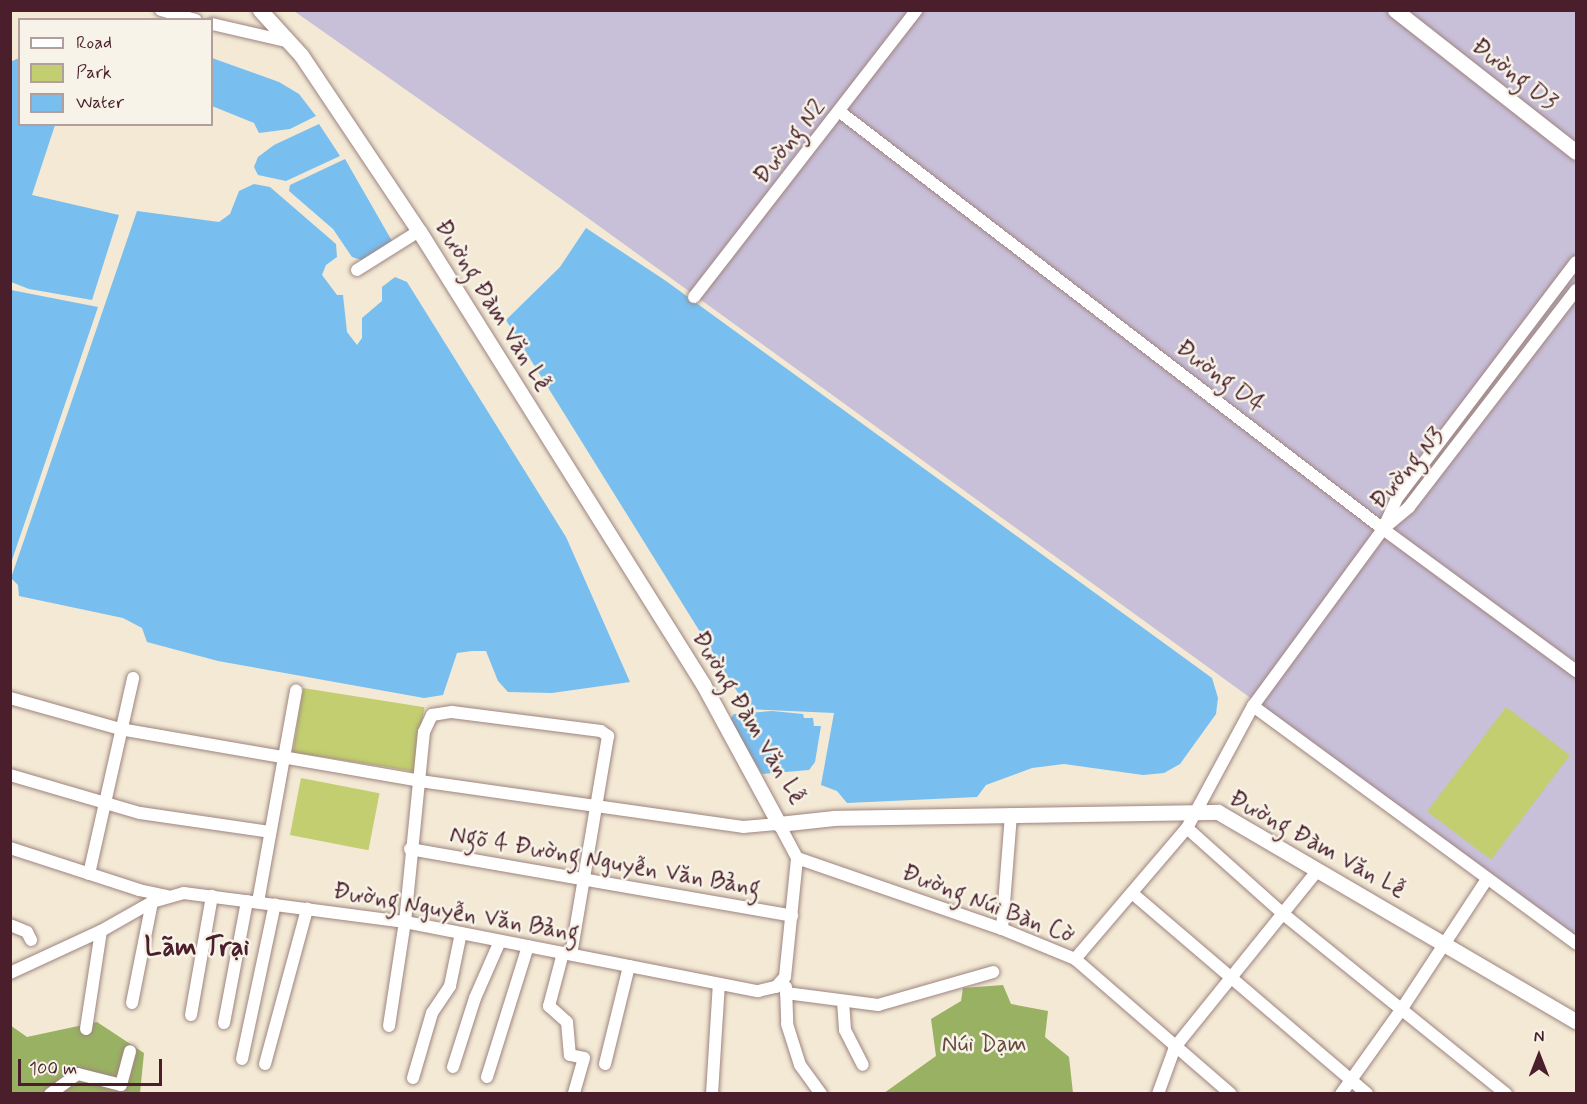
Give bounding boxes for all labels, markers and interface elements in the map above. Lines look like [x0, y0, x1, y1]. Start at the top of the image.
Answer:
legend [18, 18, 213, 126]
text: Road [76, 31, 112, 55]
street label: Đường D3 [1466, 33, 1562, 117]
text: Park [76, 61, 112, 85]
text: Water [76, 91, 124, 115]
street label: Đường N2 [748, 94, 832, 190]
street label: Đường Đàm Văn Lễ [427, 214, 557, 398]
street label: Đường D4 [1170, 334, 1270, 420]
street label: Đường N3 [1365, 422, 1451, 516]
street label: Đường Đàm Văn Lễ [684, 625, 812, 811]
street label: Đường Đàm Văn Lễ [1223, 784, 1411, 906]
street label: Ngõ 4 Đường Nguyễn Văn Bảng [447, 820, 763, 904]
street label: Đường Núi Bàn Cờ [896, 858, 1080, 952]
street label: Đường Nguyễn Văn Bảng [331, 877, 581, 949]
district label: Lãm Trại [147, 932, 247, 964]
north arrow [1509, 1026, 1569, 1086]
text: N [1534, 1027, 1544, 1048]
park label: Núi Dạm [941, 1031, 1027, 1059]
scale bar [21, 1047, 165, 1085]
text: 100 m [29, 1057, 77, 1081]

